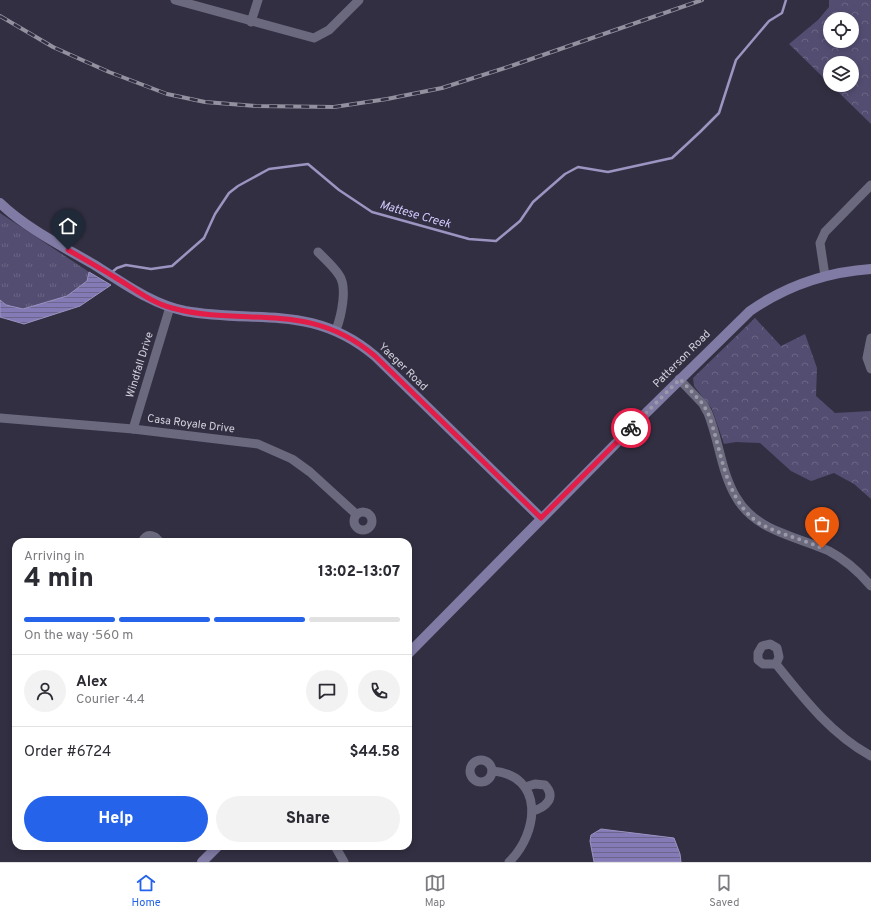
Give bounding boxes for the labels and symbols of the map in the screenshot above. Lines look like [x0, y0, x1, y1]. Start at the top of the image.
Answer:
water label: Mattese Creek [378, 197, 453, 233]
pin [51, 209, 85, 250]
street label: Patterson Road [650, 327, 714, 391]
street label: Windfall Drive [123, 330, 157, 400]
street label: Yaeger Road [376, 340, 430, 394]
courier [611, 408, 651, 448]
street label: Casa Royale Drive [146, 412, 236, 436]
pin [805, 507, 839, 548]

